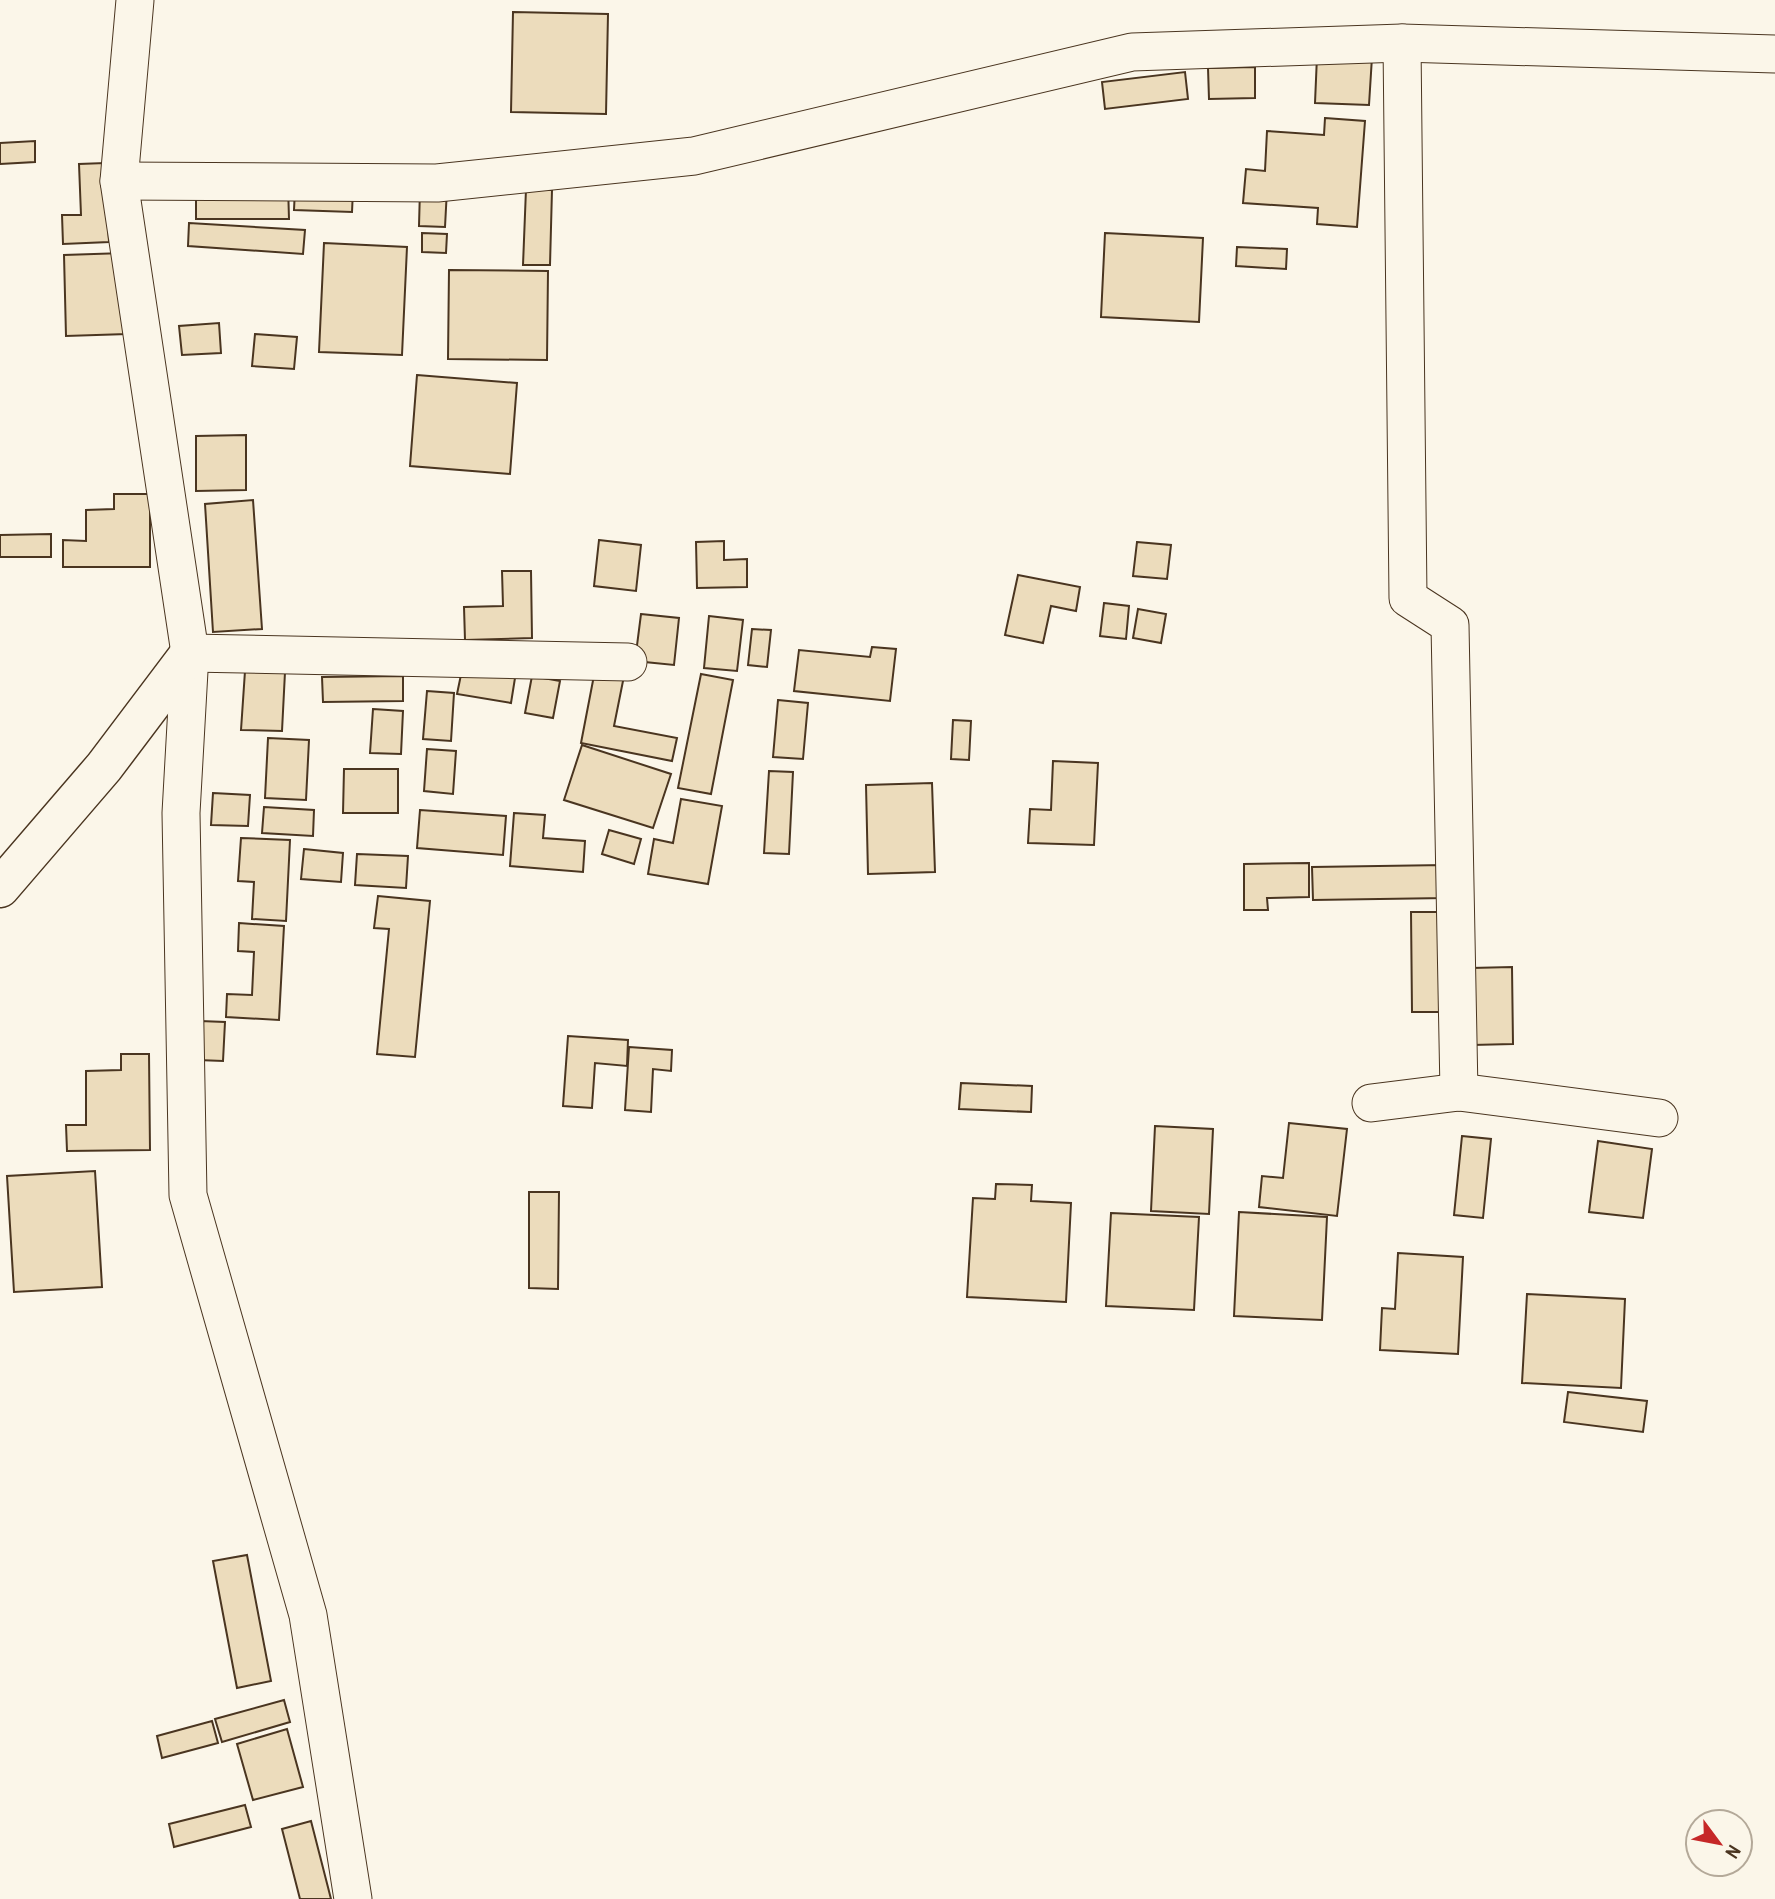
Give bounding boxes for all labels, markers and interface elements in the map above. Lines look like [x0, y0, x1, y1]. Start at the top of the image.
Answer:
north arrow [1684, 1808, 1754, 1878]
text: N [1719, 1840, 1747, 1864]

